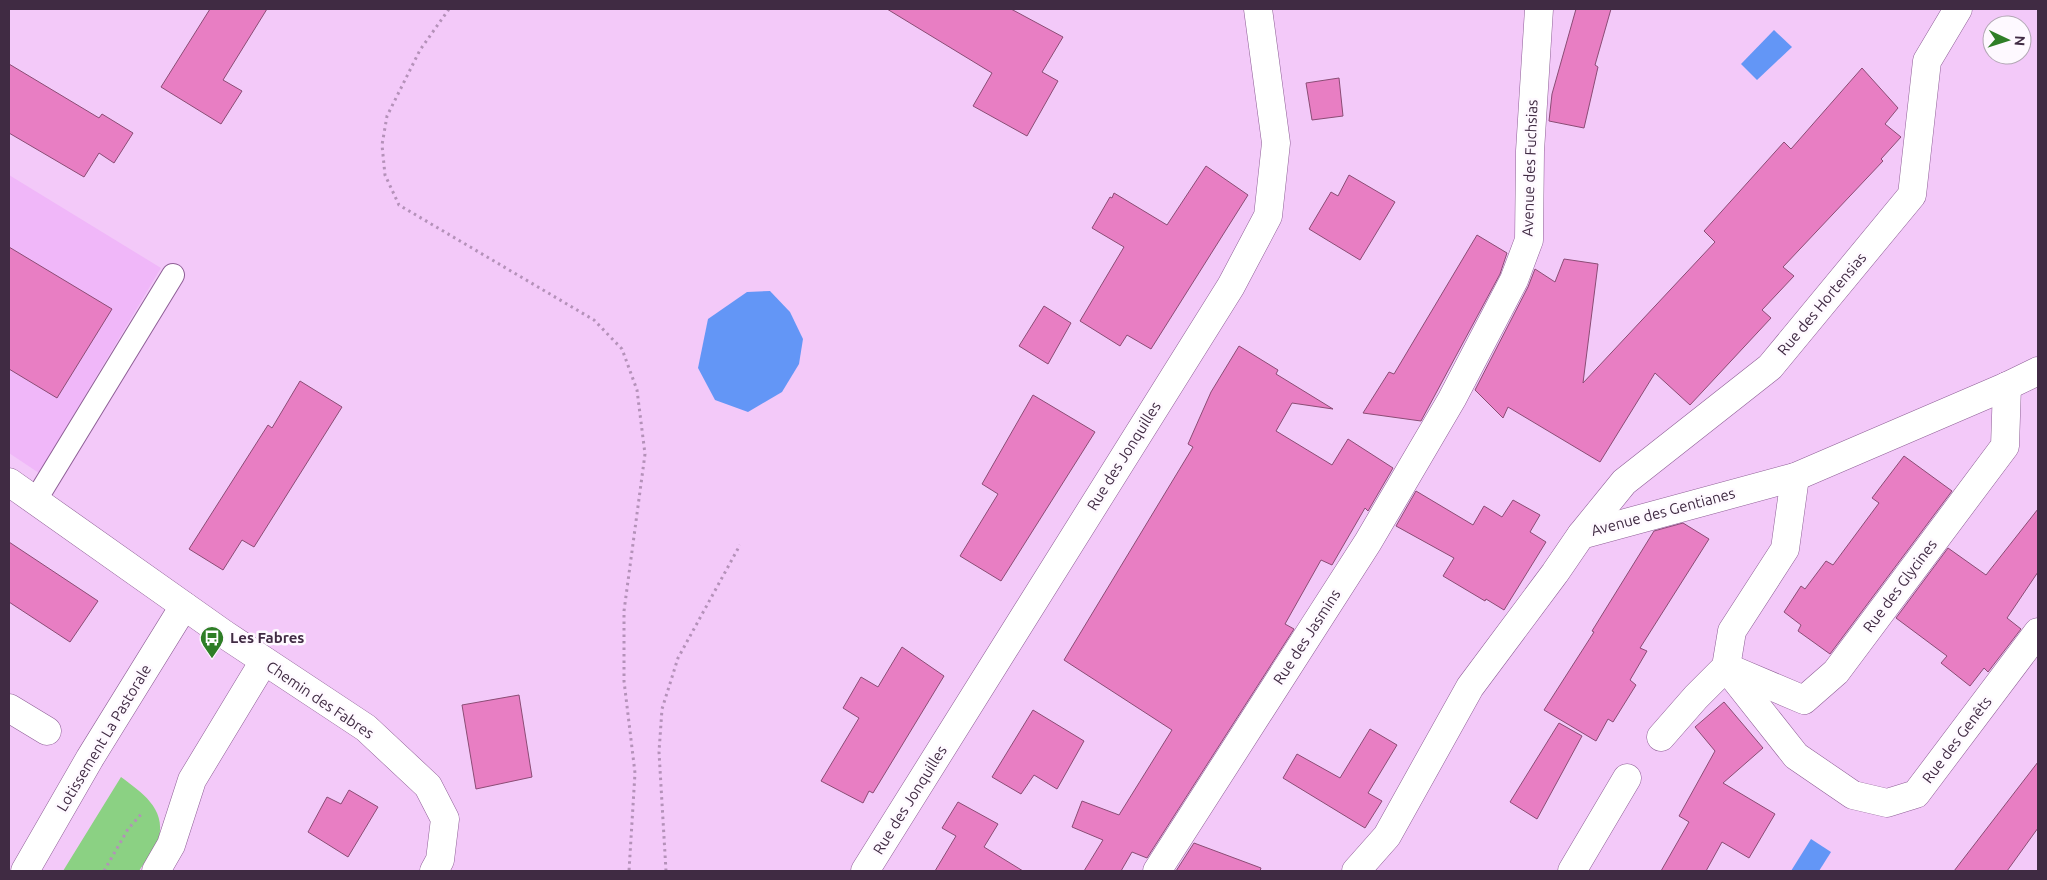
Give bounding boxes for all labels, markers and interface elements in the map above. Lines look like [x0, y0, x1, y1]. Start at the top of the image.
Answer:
north arrow [1982, 15, 2032, 65]
text: N [2012, 35, 2028, 47]
street label: Avenue des Fuchsias [1519, 99, 1540, 237]
street label: Rue des Hortensias [1774, 249, 1869, 358]
street label: Rue des Jonquilles [1083, 398, 1164, 513]
street label: Avenue des Gentianes [1589, 484, 1737, 539]
street label: Rue des Glycines [1859, 536, 1940, 635]
street label: Rue des Jasmins [1270, 586, 1344, 687]
bus stop icon: Les Fabres [199, 625, 225, 659]
place label: Les Fabres [230, 629, 304, 646]
street label: Chemin des Fabres [263, 657, 377, 742]
street label: Lotissement La Pastorale [53, 661, 154, 814]
street label: Rue des Genêts [1918, 693, 1995, 786]
street label: Rue des Jonquilles [869, 742, 950, 857]

